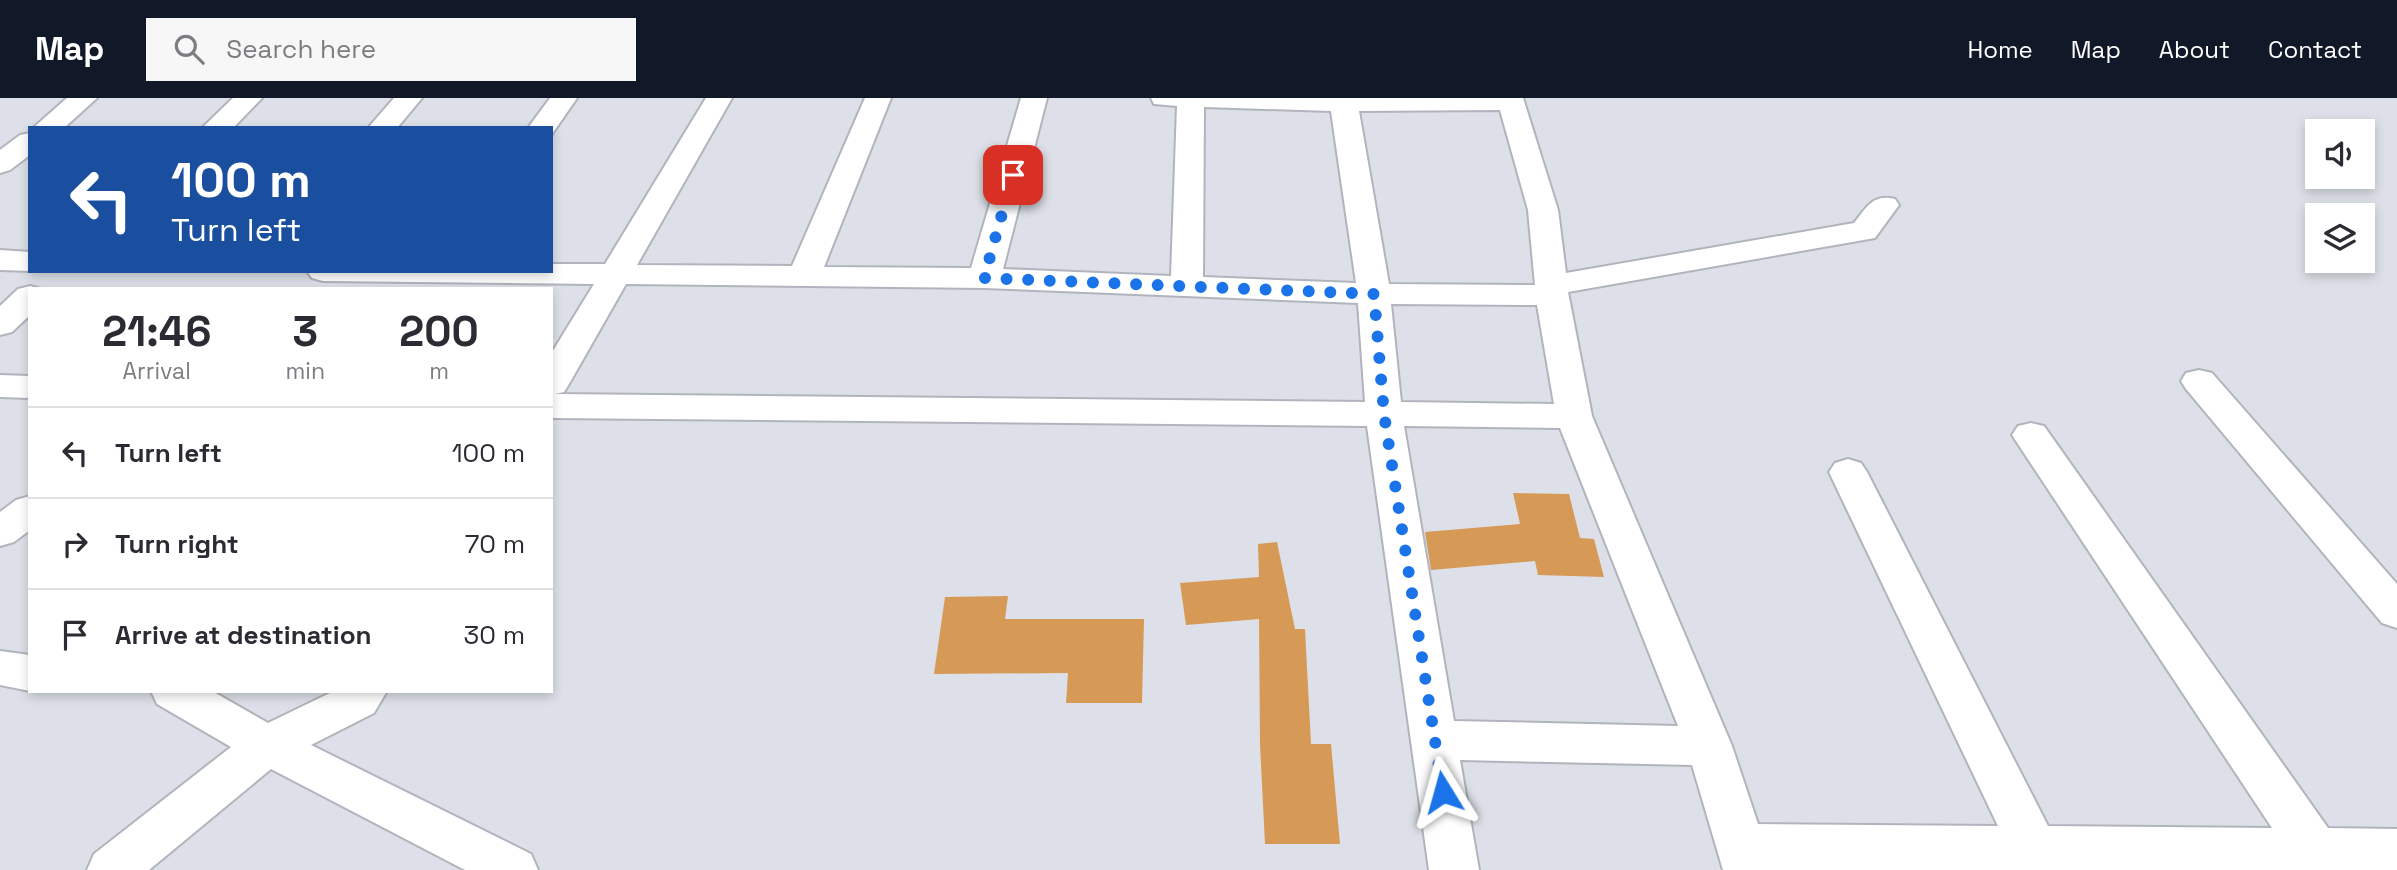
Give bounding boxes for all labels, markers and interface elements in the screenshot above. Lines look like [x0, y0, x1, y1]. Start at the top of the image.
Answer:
search box [146, 18, 636, 81]
text: Map [35, 28, 104, 70]
icon: search [170, 30, 208, 68]
text: Search here [226, 32, 376, 66]
text: Home [1967, 34, 2033, 65]
text: Map [2071, 34, 2121, 65]
text: About [2159, 34, 2230, 65]
text: Contact [2268, 34, 2362, 65]
map controls [2305, 119, 2375, 273]
button: sound [2305, 119, 2375, 189]
pin [983, 145, 1043, 205]
text: 100 m [171, 149, 311, 211]
icon: left [56, 154, 147, 245]
icon: arrive [994, 156, 1032, 194]
button: layers [2305, 203, 2375, 273]
text: Turn left [171, 210, 301, 250]
text: 21:46 [102, 305, 211, 358]
text: 3 [293, 305, 318, 358]
text: 200 [399, 305, 479, 358]
text: Arrival [123, 356, 191, 386]
text: min [286, 356, 325, 386]
text: m [429, 356, 449, 386]
icon: left [56, 434, 94, 472]
text: Turn left [115, 436, 222, 470]
text: 100 m [452, 436, 525, 470]
icon: right [56, 525, 94, 563]
text: Turn right [115, 527, 239, 561]
text: 70 m [465, 527, 525, 561]
icon: arrive [56, 616, 94, 654]
text: Arrive at destination [115, 618, 372, 652]
text: 30 m [464, 618, 525, 652]
position arrow [1406, 755, 1480, 829]

